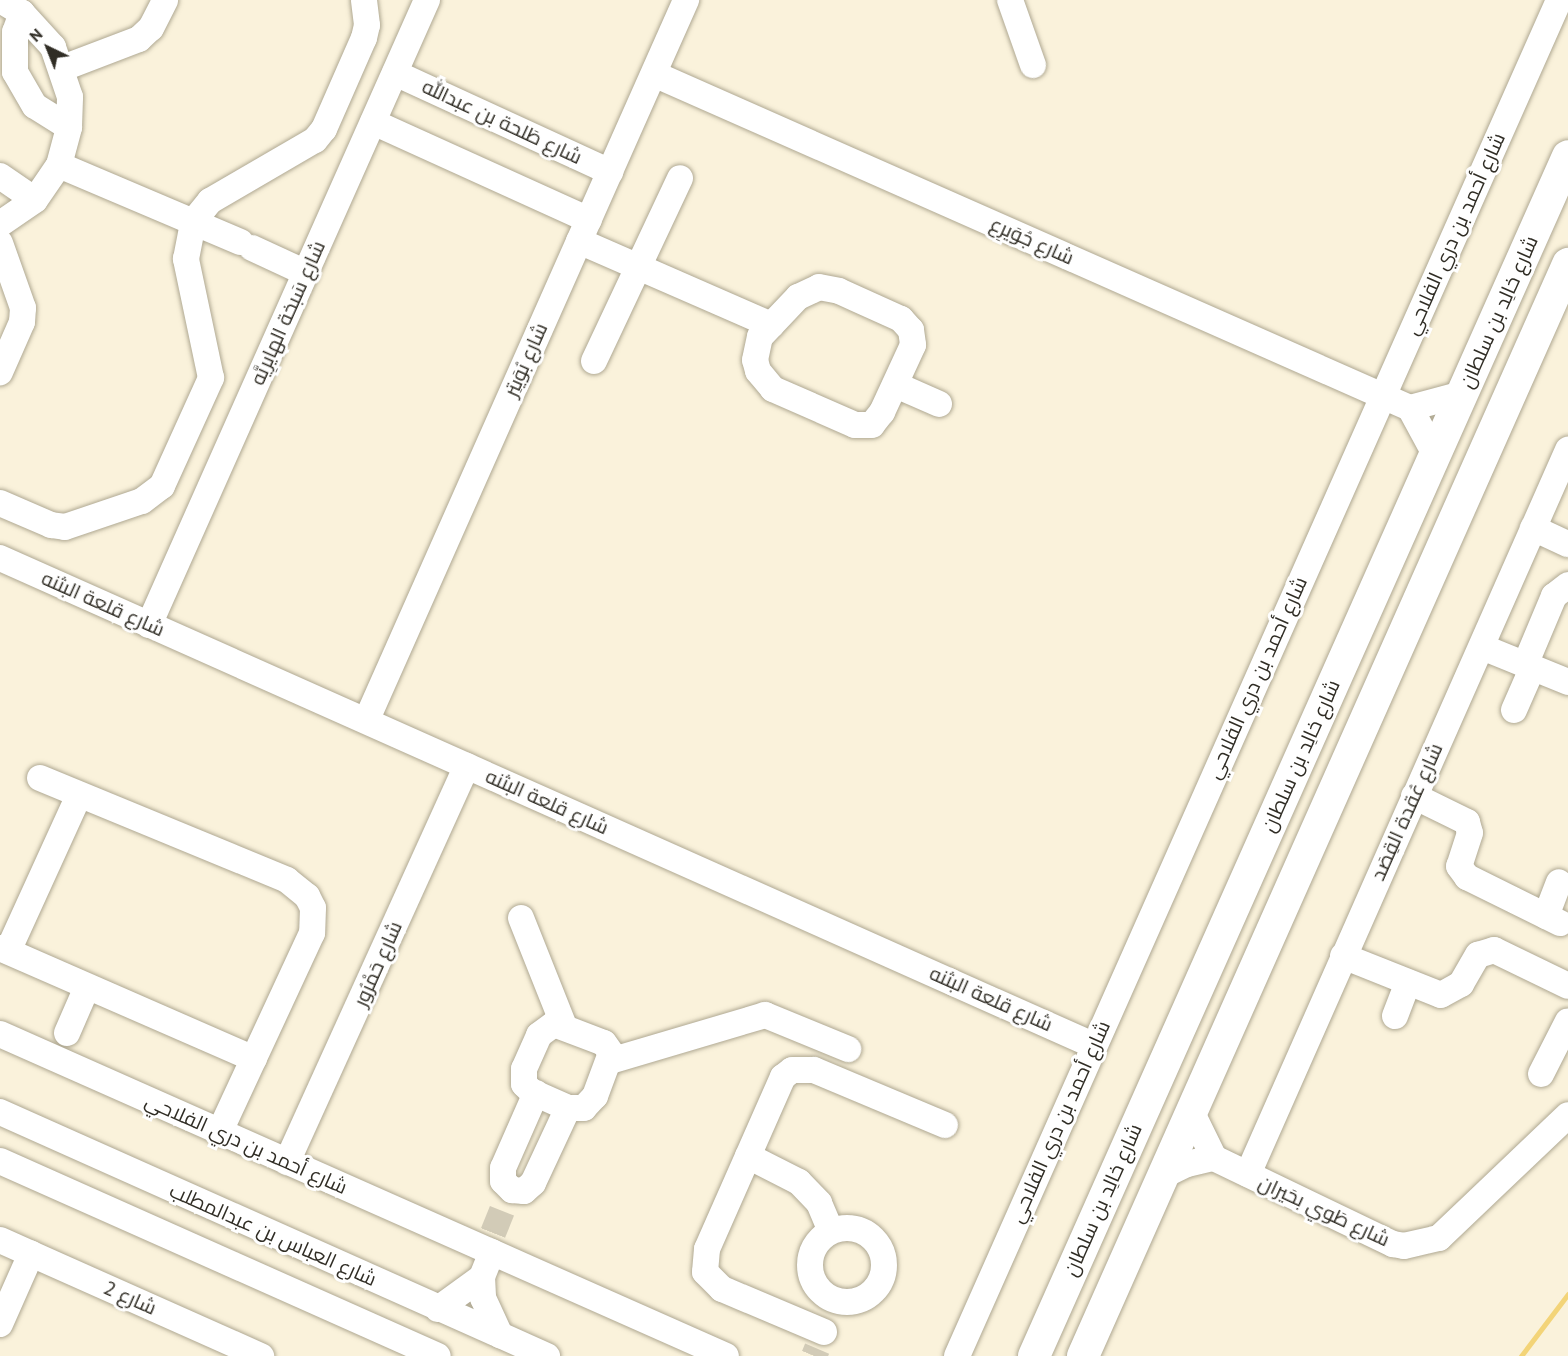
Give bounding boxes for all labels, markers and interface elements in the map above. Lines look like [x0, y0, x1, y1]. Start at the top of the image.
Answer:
north arrow [18, 18, 78, 78]
text: N [25, 24, 46, 46]
street label: شارع طَلحة بن عبدالله [418, 74, 586, 170]
street label: شارع أحمد بن دري الفلاحي [1400, 129, 1510, 339]
street label: شارع جُوَيرِع [986, 212, 1078, 270]
street label: شارع خالِد بن سلطان [1455, 232, 1543, 392]
street label: شارع سَبخة الهايرِيَّه [245, 237, 331, 389]
street label: شارع بُوَيتِر [499, 319, 553, 401]
street label: شارع قلعة البثنه [38, 566, 168, 642]
street label: شارع أحمد بن دري الفلاحي [1202, 573, 1312, 783]
street label: شارع خالِد بن سلطان [1257, 676, 1345, 836]
street label: شارع عُقدة القِصَد [1366, 740, 1448, 884]
street label: شارع قلعة البثنه [482, 764, 612, 840]
street label: شارع حَمْرُور [349, 918, 407, 1010]
street label: شارع قلعة البثنه [926, 961, 1056, 1037]
street label: شارع أحمد بن دري الفلاحي [1005, 1017, 1115, 1227]
street label: شارع أحمد بن دري الفلاحي [141, 1089, 351, 1199]
street label: شارع خالِد بن سلطان [1059, 1120, 1147, 1280]
street label: شارع طَوي بحَيران [1255, 1170, 1393, 1252]
street label: شارع العباس بن عبدالمطلب [166, 1178, 380, 1292]
street label: شارع 2 [100, 1276, 160, 1320]

